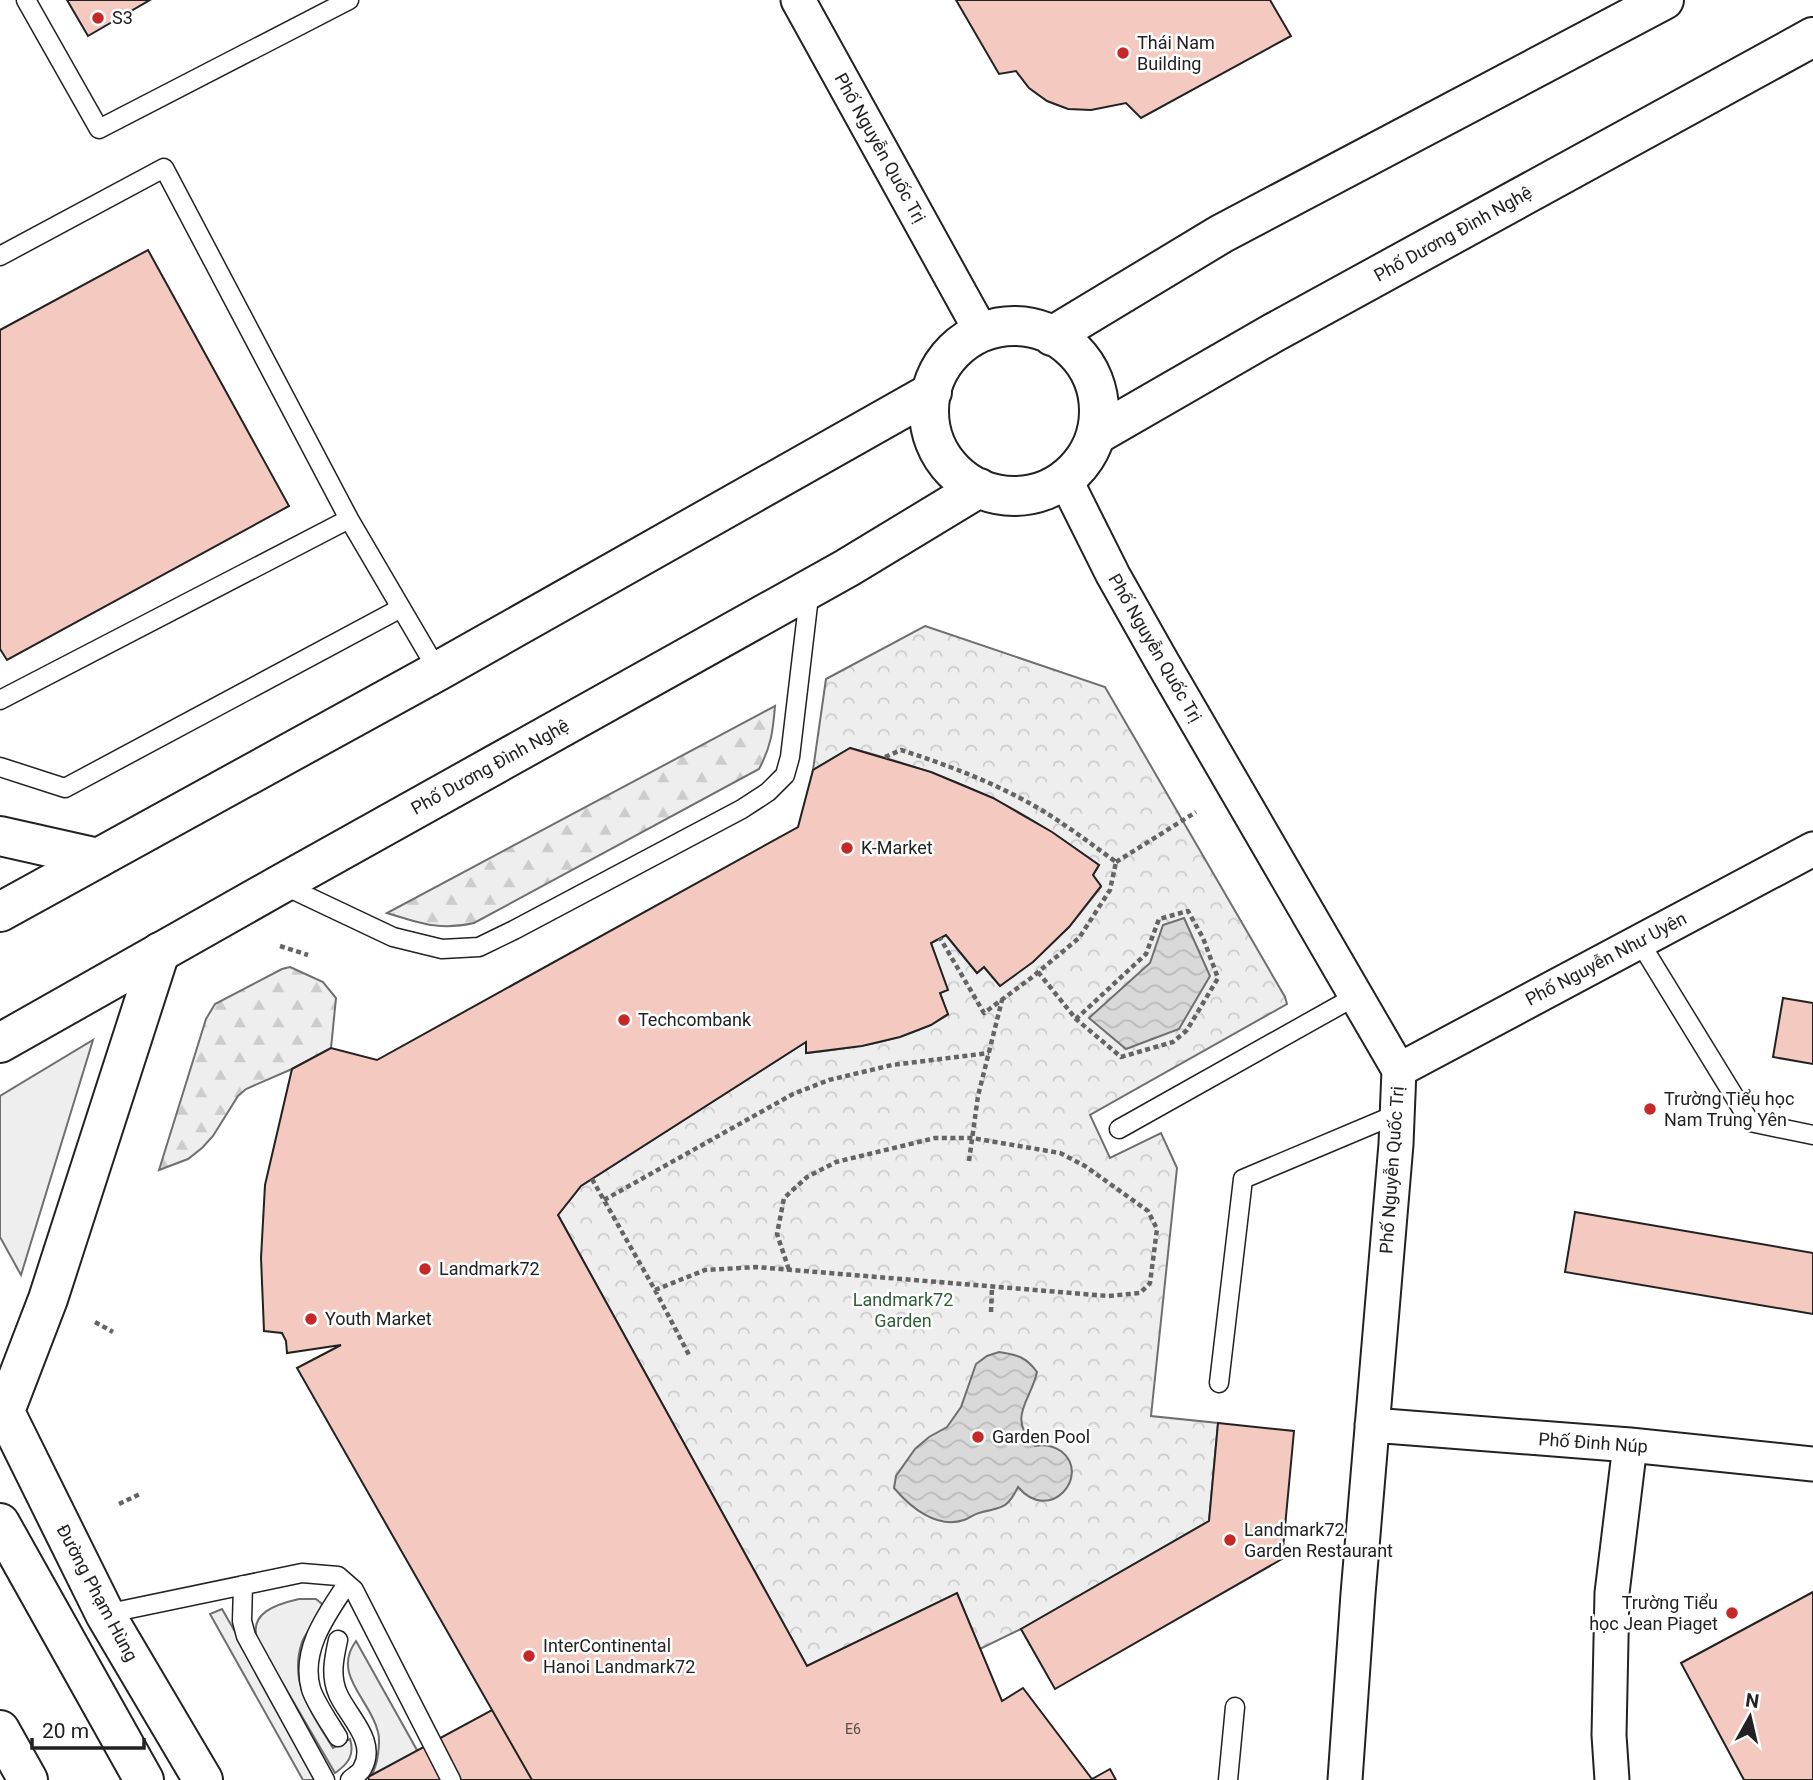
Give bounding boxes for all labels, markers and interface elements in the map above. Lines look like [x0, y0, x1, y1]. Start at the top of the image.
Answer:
place label: S3 [112, 7, 133, 28]
marker: S3 [90, 10, 106, 26]
place label: Thái Nam Building [1137, 32, 1215, 74]
marker: Thái Nam Building [1115, 45, 1131, 61]
street label: Phố Nguyễn Quốc Trị [831, 69, 930, 226]
street label: Phố Dương Đình Nghệ [1370, 181, 1535, 286]
street label: Phố Nguyễn Quốc Trị [1104, 570, 1206, 726]
street label: Phố Dương Đình Nghệ [407, 714, 572, 819]
place label: K-Market [861, 837, 933, 858]
marker: K-Market [839, 840, 855, 856]
street label: Phố Nguyễn Như Uyên [1522, 907, 1690, 1010]
place label: Techcombank [638, 1009, 752, 1030]
marker: Techcombank [616, 1012, 632, 1028]
street label: Phố Nguyễn Quốc Trị [1375, 1085, 1408, 1254]
place label: Trường Tiểu học Nam Trung Yên [1664, 1088, 1794, 1130]
marker: Trường Tiểu học Nam Trung Yên [1642, 1101, 1658, 1117]
place label: Landmark72 [439, 1258, 540, 1279]
marker: Landmark72 [417, 1261, 433, 1277]
park label: Landmark72 Garden [853, 1289, 953, 1331]
place label: Youth Market [325, 1308, 432, 1329]
marker: Youth Market [303, 1311, 319, 1327]
place label: Garden Pool [992, 1426, 1090, 1447]
street label: Phố Đinh Núp [1538, 1428, 1648, 1457]
marker: Garden Pool [970, 1429, 986, 1445]
place label: Landmark72 Garden Restaurant [1244, 1519, 1393, 1561]
street label: Đường Phạm Hùng [52, 1521, 142, 1665]
marker: Landmark72 Garden Restaurant [1222, 1532, 1238, 1548]
place label: Trường Tiểu học Jean Piaget [1589, 1592, 1718, 1634]
marker: Trường Tiểu học Jean Piaget [1724, 1605, 1740, 1621]
place label: InterContinental Hanoi Landmark72 [543, 1635, 695, 1677]
marker: InterContinental Hanoi Landmark72 [521, 1648, 537, 1664]
north arrow [1715, 1682, 1785, 1752]
text: N [1744, 1688, 1761, 1713]
scale bar [32, 1706, 144, 1750]
text: 20 m [42, 1719, 89, 1743]
house number: E6 [845, 1721, 861, 1737]

